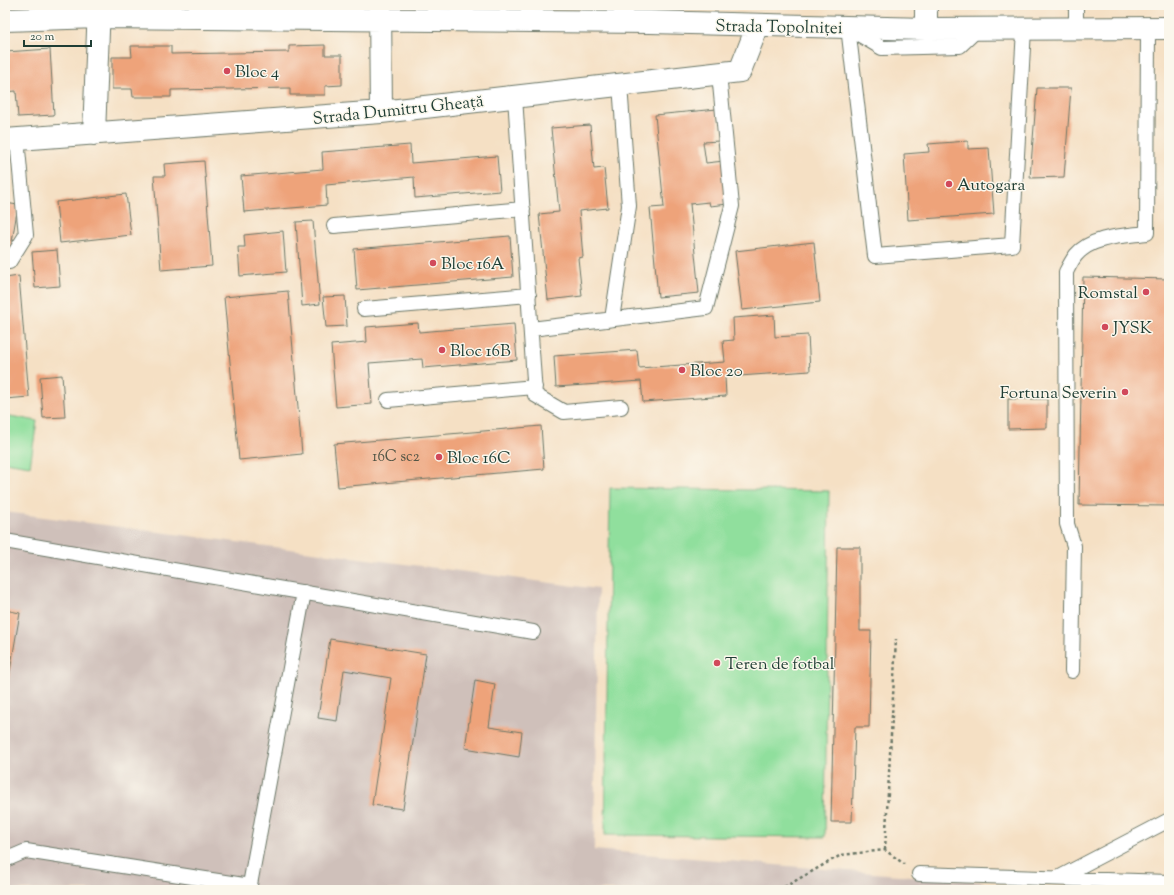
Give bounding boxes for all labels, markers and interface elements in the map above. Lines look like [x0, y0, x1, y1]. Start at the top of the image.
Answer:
street label: Strada Topolniței [715, 15, 843, 41]
scale bar [24, 22, 91, 48]
text: 20 m [30, 28, 55, 46]
place label: Bloc 4 [235, 61, 280, 85]
marker: Bloc 4 [222, 66, 232, 76]
street label: Strada Dumitru Gheață [312, 90, 485, 132]
place label: Autogara [957, 174, 1025, 198]
marker: Autogara [944, 179, 954, 189]
place label: Bloc 16A [441, 253, 505, 277]
marker: Bloc 16A [428, 258, 438, 268]
place label: Romstal [1078, 282, 1138, 306]
marker: Romstal [1141, 287, 1151, 297]
place label: JYSK [1112, 317, 1152, 341]
marker: JYSK [1100, 322, 1110, 332]
place label: Bloc 16B [450, 340, 511, 364]
marker: Bloc 16B [437, 345, 447, 355]
place label: Bloc 20 [690, 360, 743, 384]
marker: Bloc 20 [677, 365, 687, 375]
place label: Fortuna Severin [1000, 382, 1117, 406]
marker: Fortuna Severin [1120, 387, 1130, 397]
house number: 16C sc2 [372, 447, 420, 468]
place label: Bloc 16C [447, 447, 511, 471]
marker: Bloc 16C [434, 452, 444, 462]
place label: Teren de fotbal [725, 653, 835, 677]
marker: Teren de fotbal [712, 658, 722, 668]

